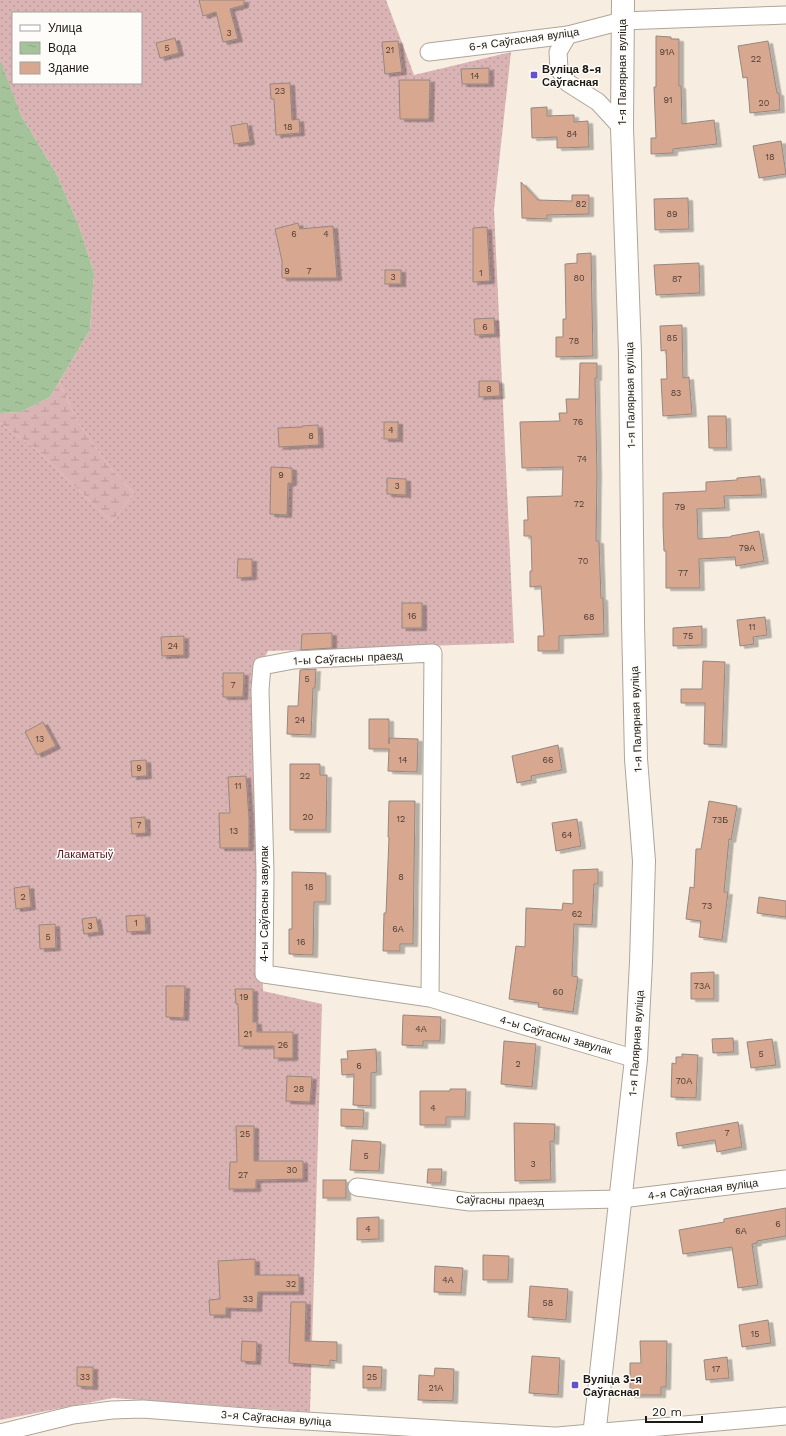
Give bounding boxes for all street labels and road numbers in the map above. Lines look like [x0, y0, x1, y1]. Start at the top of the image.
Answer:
street label: 1-я Палярная вуліца [616, 18, 629, 125]
street label: 6-я Саўгасная вуліца [468, 25, 581, 54]
street label: 1-я Палярная вуліца [623, 341, 638, 448]
street label: 1-ы Саўгасны праезд [293, 649, 404, 668]
street label: 1-я Палярная вуліца [628, 665, 645, 772]
street label: 4-ы Саўгасны завулак [258, 846, 271, 962]
street label: 1-я Палярная вуліца [626, 989, 647, 1096]
street label: 4-ы Саўгасны завулак [498, 1013, 614, 1058]
street label: 4-я Саўгасная вуліца [647, 1176, 760, 1203]
street label: Саўгасны праезд [456, 1193, 545, 1208]
street label: 3-я Саўгасная вуліца [220, 1408, 333, 1429]

